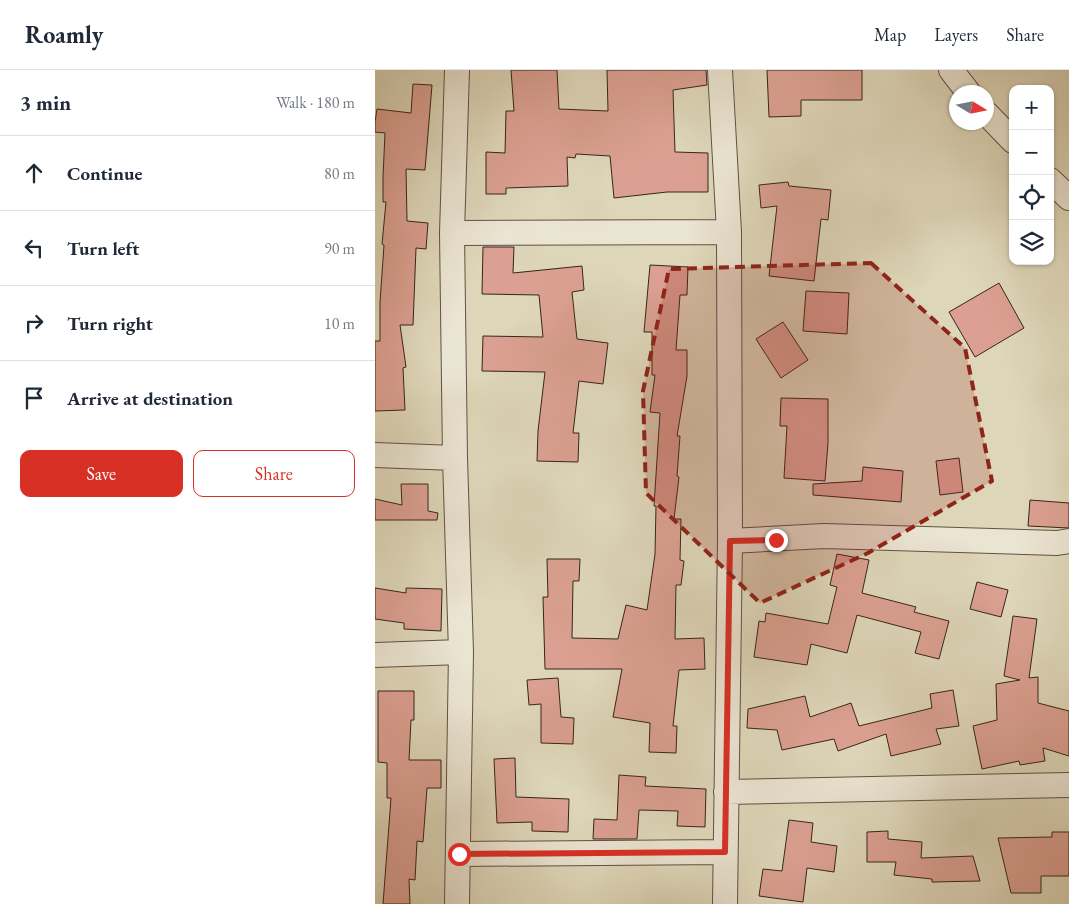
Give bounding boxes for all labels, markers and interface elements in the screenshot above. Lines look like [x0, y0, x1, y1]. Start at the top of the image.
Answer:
text: Roamly [25, 19, 103, 50]
text: Map [874, 23, 906, 46]
text: Layers [934, 23, 978, 46]
text: Share [1006, 23, 1044, 46]
north arrow [949, 85, 994, 130]
map controls [1009, 85, 1054, 265]
button: + [1009, 85, 1054, 130]
text: 3 min [20, 89, 71, 116]
text: Walk · 180 m [276, 92, 355, 113]
button: − [1009, 130, 1054, 175]
icon: ahead [20, 159, 48, 187]
text: Continue [67, 161, 142, 186]
text: 80 m [324, 163, 355, 184]
button: locate [1009, 175, 1054, 220]
button: layers [1009, 220, 1054, 265]
icon: left [20, 234, 48, 262]
text: Turn left [67, 236, 139, 261]
text: 90 m [324, 238, 355, 259]
icon: right [20, 309, 48, 337]
text: Turn right [67, 311, 153, 336]
text: 10 m [324, 313, 355, 334]
icon: arrive [20, 384, 48, 412]
text: Arrive at destination [67, 386, 233, 411]
button: Save [20, 450, 183, 497]
button: Share [193, 450, 355, 497]
route end [765, 529, 788, 552]
route start [448, 843, 471, 866]

